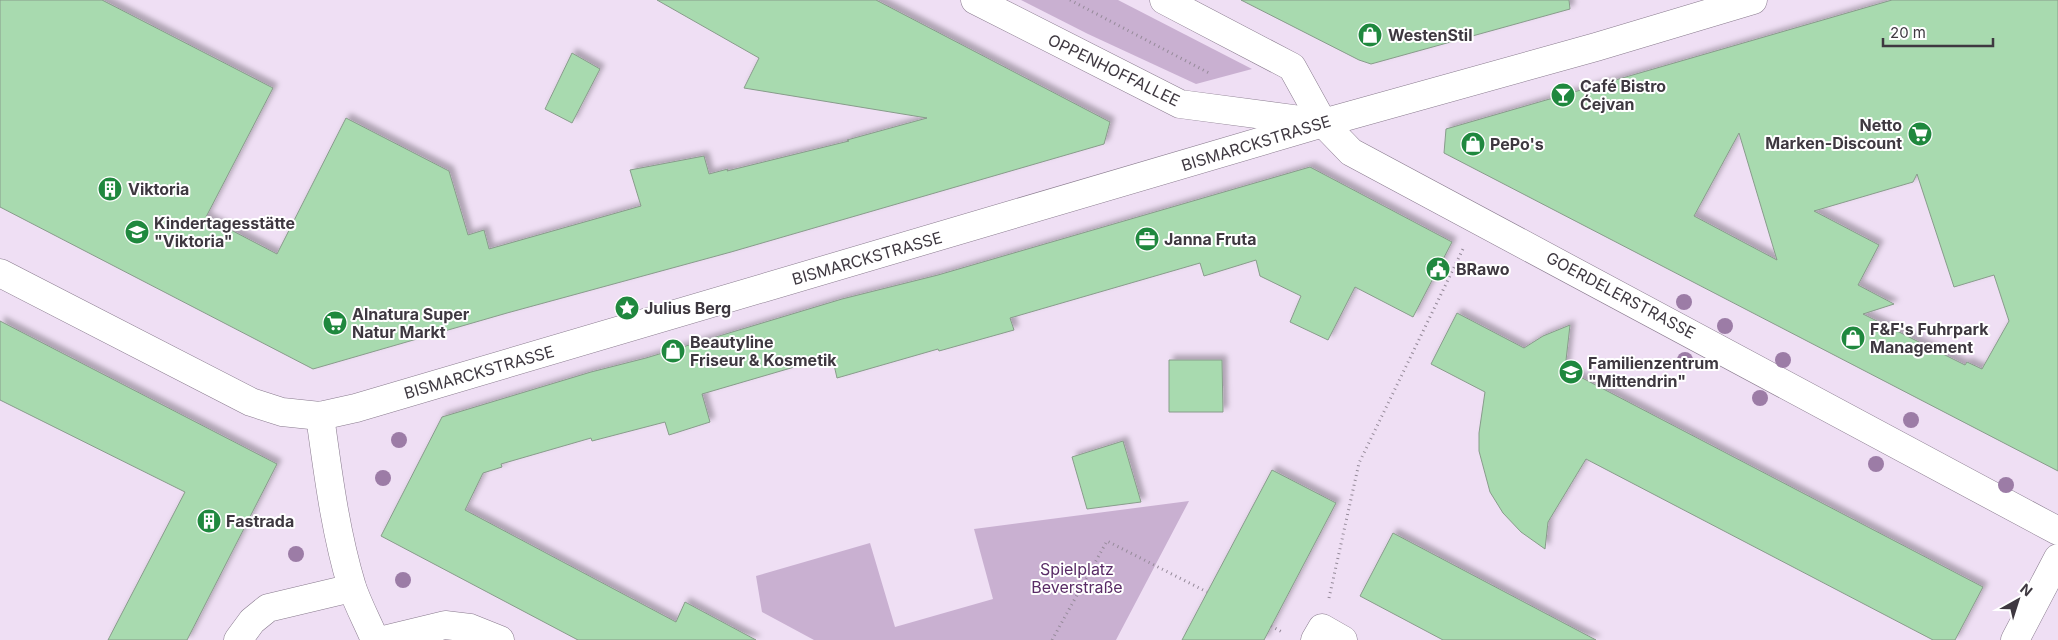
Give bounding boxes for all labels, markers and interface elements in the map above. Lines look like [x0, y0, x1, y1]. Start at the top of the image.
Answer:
scale bar [1883, 15, 1993, 47]
shop icon: WestenStil [1357, 22, 1383, 48]
text: 20 m [1890, 23, 1926, 42]
place label: WestenStil [1388, 25, 1473, 45]
street label: OPPENHOFFALLEE [1045, 29, 1183, 111]
place label: Café Bistro Ćejvan [1580, 76, 1666, 114]
bar icon: Café Bistro Ćejvan [1550, 82, 1576, 108]
street label: BISMARCKSTRASSE [1179, 111, 1333, 175]
place label: Netto Marken-Discount [1765, 115, 1902, 153]
supermarket icon: Netto Marken-Discount [1907, 121, 1933, 147]
shop icon: PePo's [1460, 131, 1486, 157]
place label: PePo's [1490, 134, 1544, 154]
building icon: Viktoria [97, 176, 123, 202]
place label: Viktoria [128, 179, 189, 199]
place label: Kindertagesstätte "Viktoria" [154, 213, 295, 251]
school or university icon: Kindertagesstätte "Viktoria" [124, 219, 150, 245]
office icon: Janna Fruta [1134, 226, 1160, 252]
street label: BISMARCKSTRASSE [790, 227, 944, 289]
place label: Janna Fruta [1164, 229, 1256, 249]
street label: GOERDELERSTRASSE [1543, 247, 1699, 343]
public building icon: BRawo [1425, 256, 1451, 282]
place label: BRawo [1456, 259, 1510, 279]
place icon: Julius Berg [614, 295, 640, 321]
place label: Julius Berg [644, 298, 731, 318]
place label: Alnatura Super Natur Markt [352, 304, 470, 342]
supermarket icon: Alnatura Super Natur Markt [322, 310, 348, 336]
place label: F&F's Fuhrpark Management [1870, 319, 1989, 357]
shop icon: F&F's Fuhrpark Management [1840, 325, 1866, 351]
place label: Beautyline Friseur & Kosmetik [690, 332, 837, 370]
shop icon: Beautyline Friseur & Kosmetik [660, 338, 686, 364]
street label: BISMARCKSTRASSE [402, 341, 556, 403]
place label: Familienzentrum "Mittendrin" [1588, 353, 1719, 391]
school or university icon: Familienzentrum "Mittendrin" [1558, 359, 1584, 385]
building icon: Fastrada [196, 508, 222, 534]
place label: Fastrada [226, 511, 294, 531]
park label: Spielplatz Beverstraße [1031, 559, 1123, 597]
north arrow [1993, 575, 2043, 625]
text: N [2017, 580, 2036, 599]

